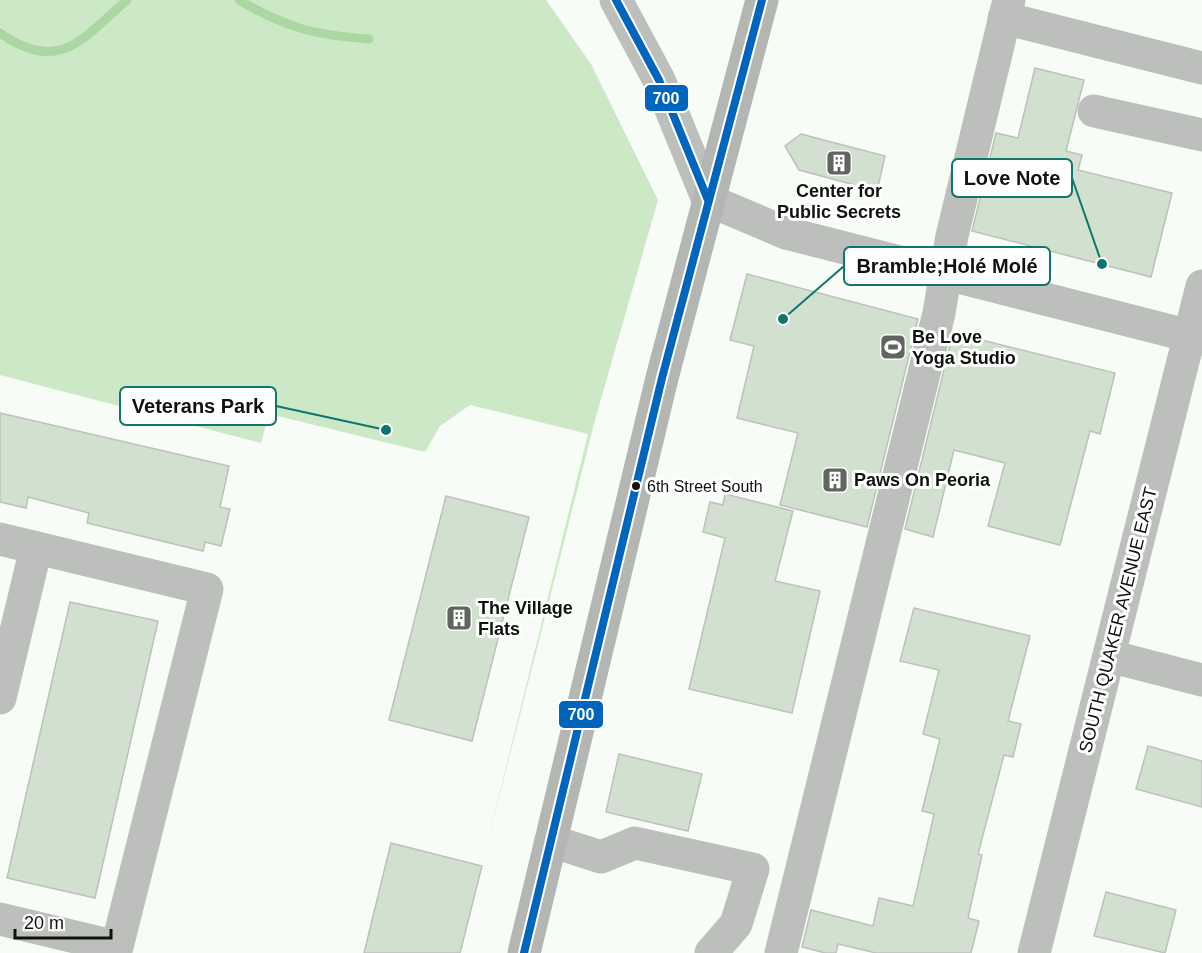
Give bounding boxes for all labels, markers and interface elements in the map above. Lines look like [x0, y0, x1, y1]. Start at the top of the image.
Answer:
line badge: 700 [644, 84, 689, 112]
text: 700 [653, 90, 679, 107]
building icon: Center for Public Secrets [824, 148, 854, 178]
callout: Love Note [952, 159, 1072, 197]
text: Love Note [964, 167, 1060, 189]
place label: Center for Public Secrets [777, 181, 901, 222]
callout: Bramble;Holé Molé [844, 247, 1050, 285]
text: Bramble;Holé Molé [856, 255, 1038, 277]
place label: Be Love Yoga Studio [912, 327, 1016, 368]
sports icon: Be Love Yoga Studio [878, 332, 908, 362]
callout: Veterans Park [120, 387, 276, 425]
text: Veterans Park [132, 395, 265, 417]
building icon: Paws On Peoria [820, 465, 850, 495]
place label: Paws On Peoria [854, 470, 991, 490]
place label: 6th Street South [647, 478, 763, 495]
marker: 6th Street South [630, 480, 642, 492]
street label: SOUTH QUAKER AVENUE EAST [1075, 485, 1161, 755]
place label: The Village Flats [478, 598, 573, 639]
building icon: The Village Flats [444, 603, 474, 633]
line badge: 700 [558, 700, 604, 729]
text: 700 [568, 706, 594, 723]
scale bar [15, 902, 111, 940]
text: 20 m [24, 913, 64, 933]

